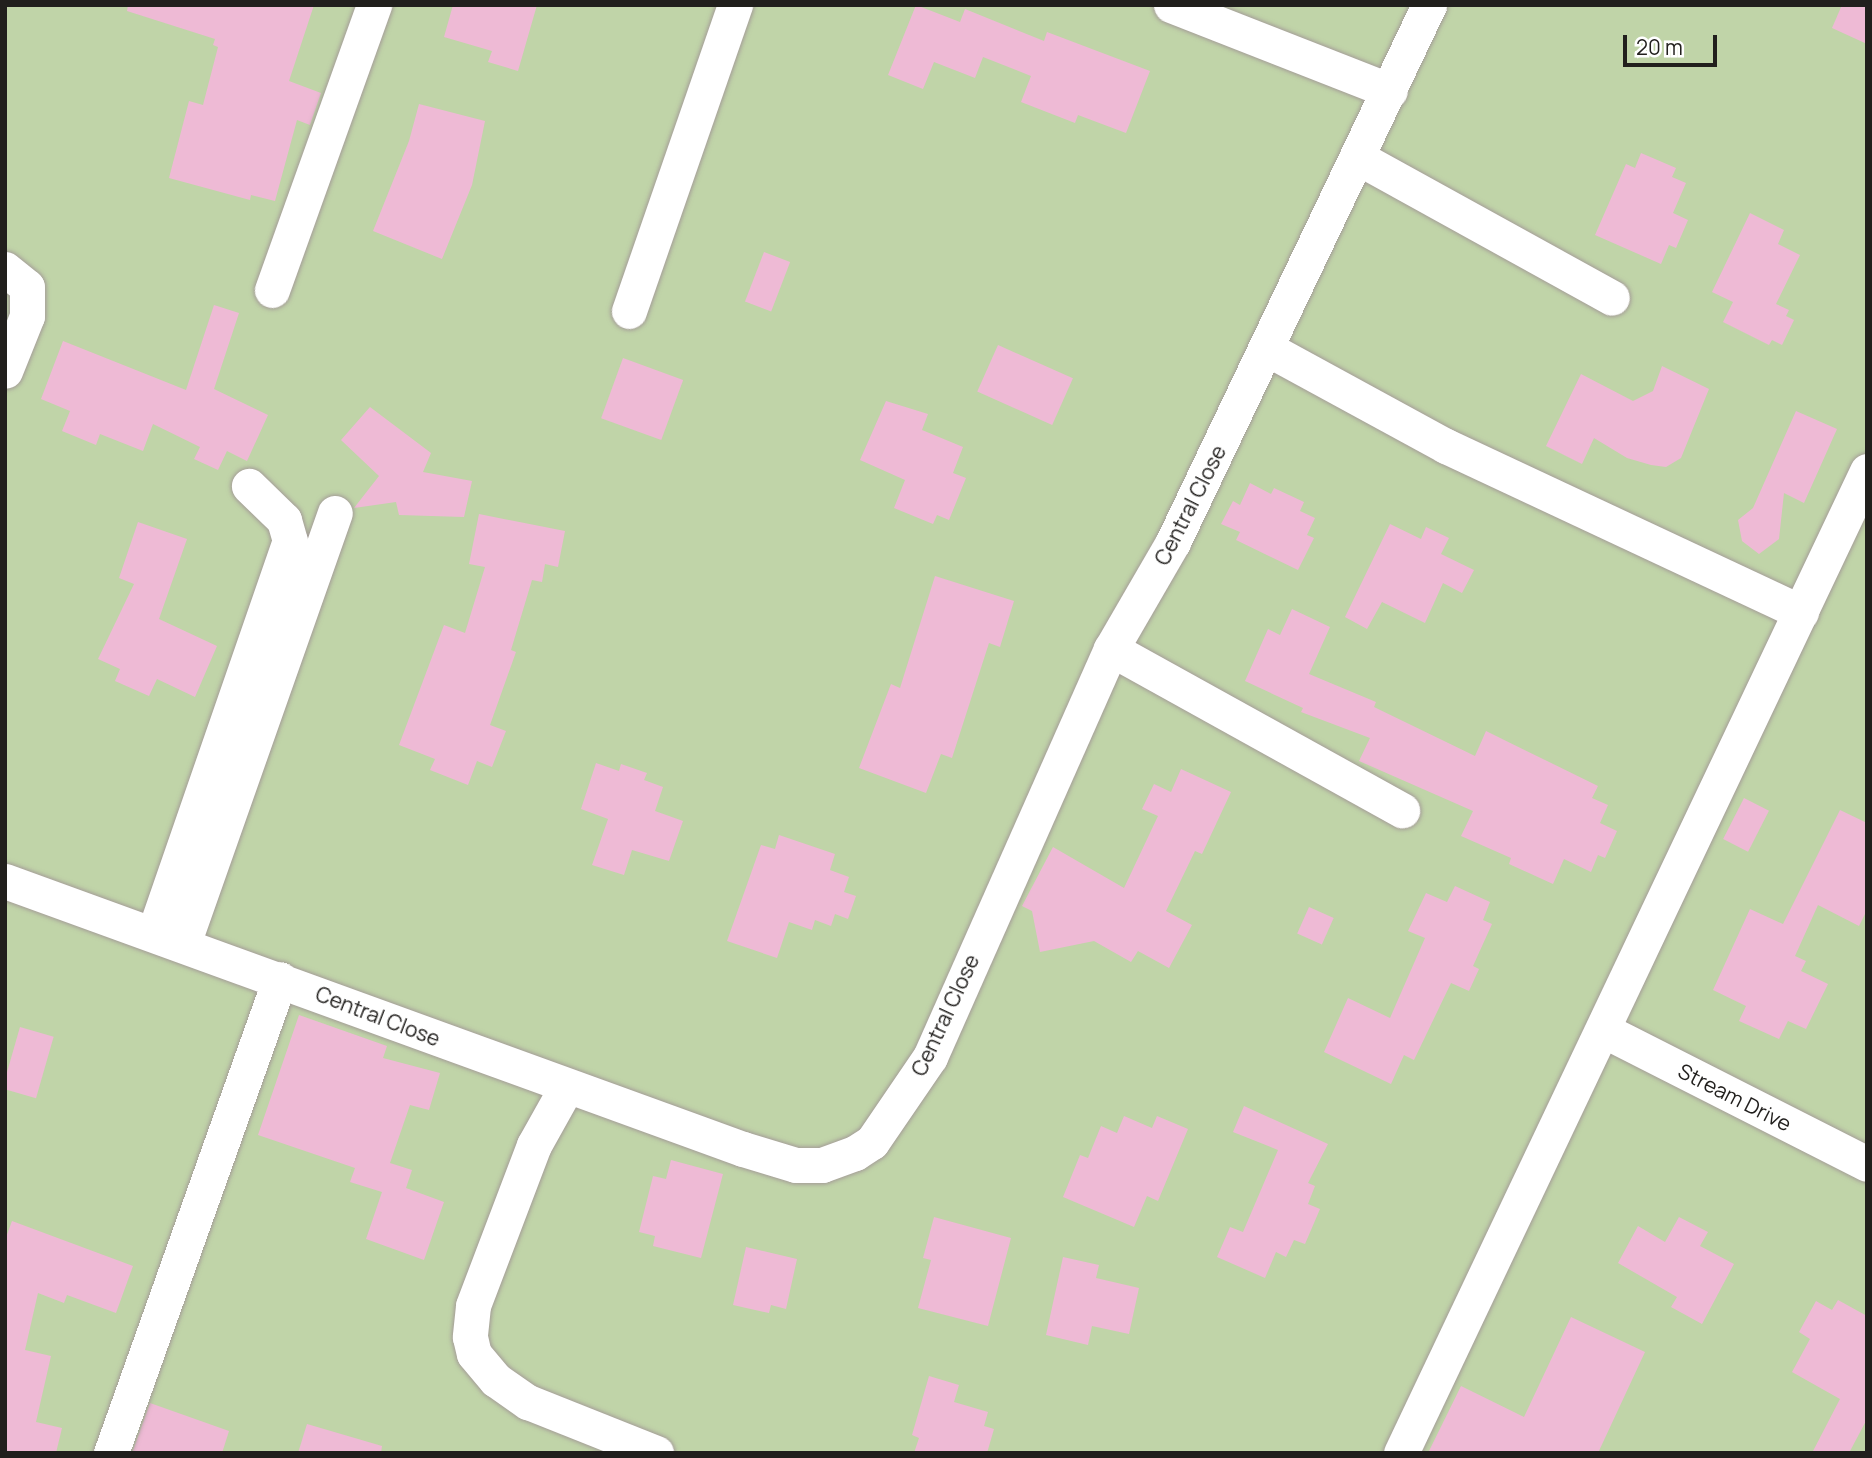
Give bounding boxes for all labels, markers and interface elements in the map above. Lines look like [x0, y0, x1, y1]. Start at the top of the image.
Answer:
scale bar [1627, 21, 1722, 65]
text: 20 m [1636, 33, 1683, 61]
street label: Central Close [1149, 441, 1231, 569]
street label: Central Close [906, 950, 984, 1080]
street label: Central Close [312, 981, 444, 1051]
street label: Stream Drive [1674, 1058, 1796, 1136]

